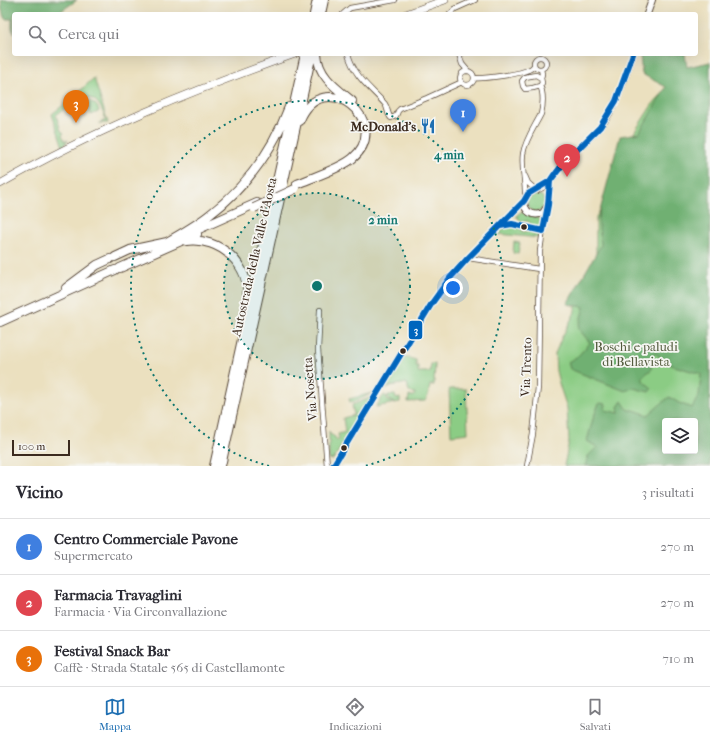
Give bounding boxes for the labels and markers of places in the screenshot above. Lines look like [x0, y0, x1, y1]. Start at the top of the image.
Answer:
pin: 3 [63, 90, 89, 123]
pin: 1 [450, 99, 476, 132]
restaurant icon: McDonald's [419, 117, 437, 135]
place label: McDonald's [350, 119, 416, 134]
pin: 2 [554, 144, 580, 177]
unlabelled marker [519, 222, 529, 232]
centre of rings [310, 279, 324, 293]
unlabelled marker [398, 346, 408, 356]
unlabelled marker [339, 443, 349, 453]

